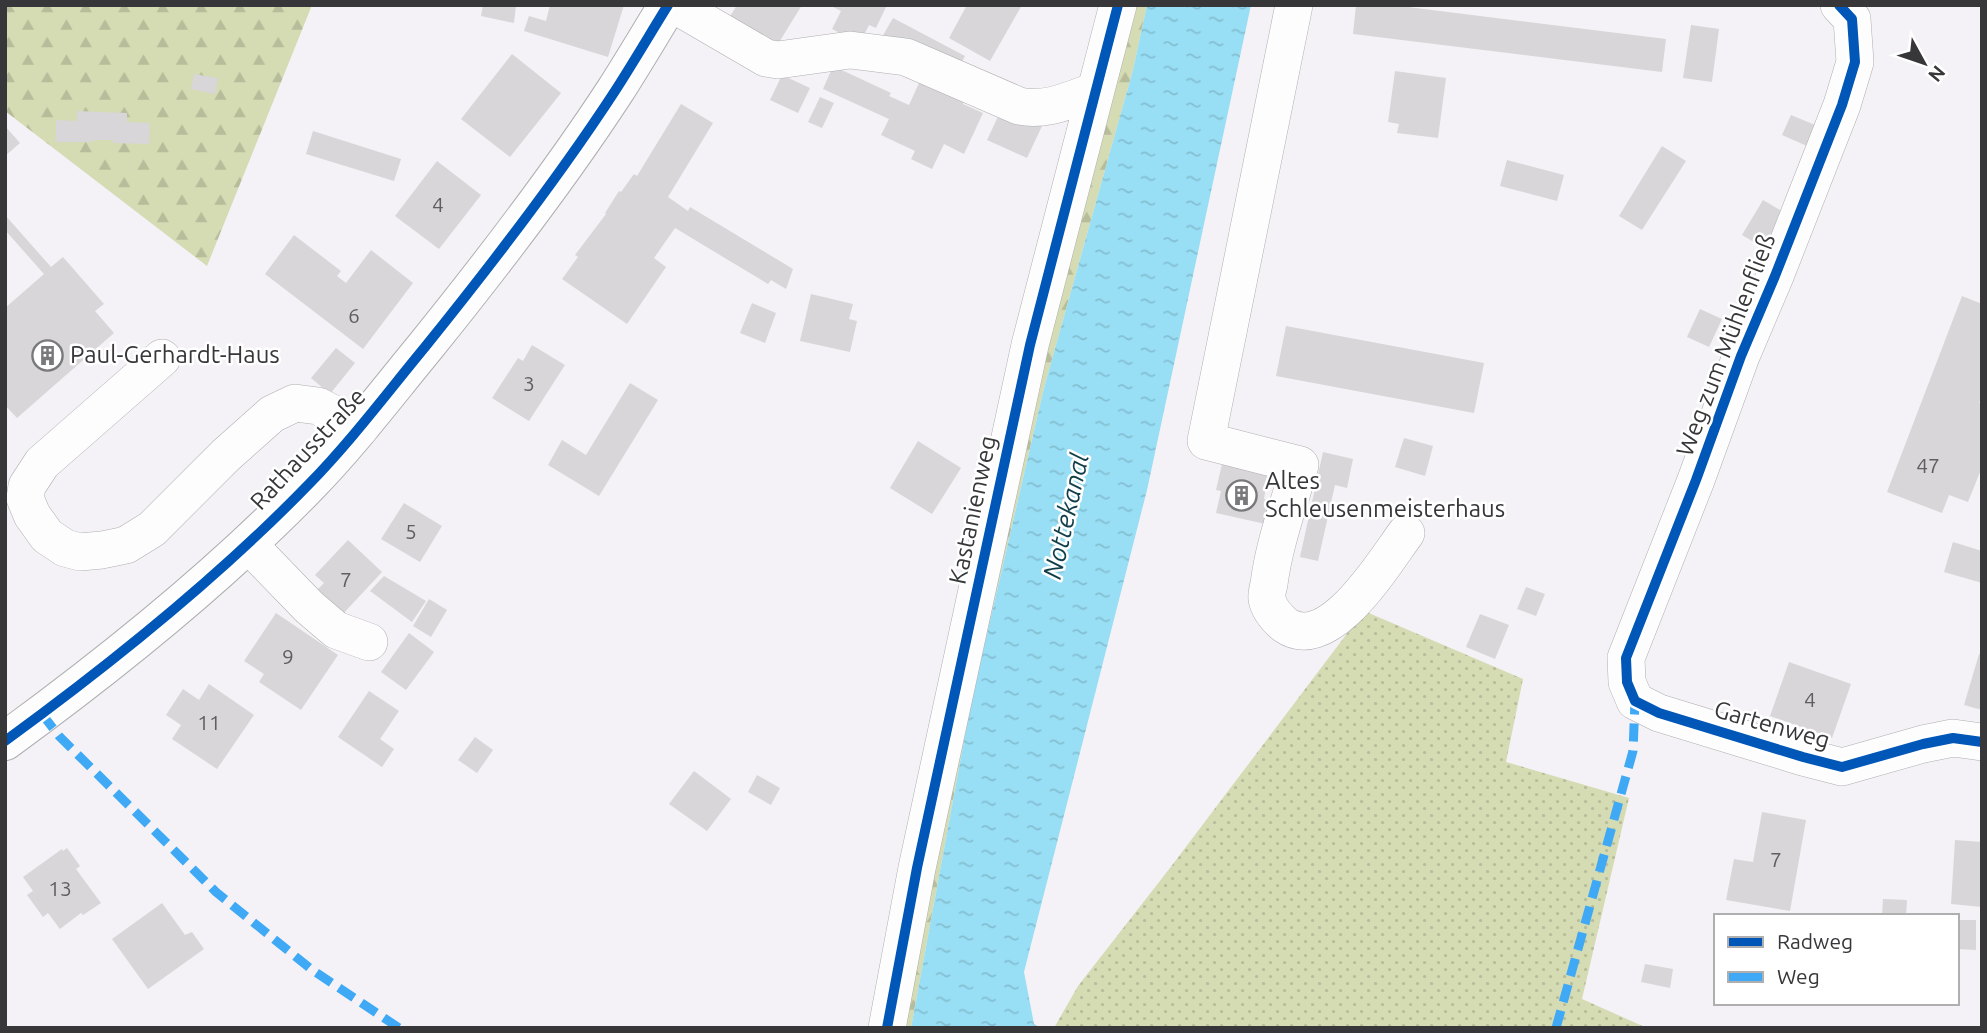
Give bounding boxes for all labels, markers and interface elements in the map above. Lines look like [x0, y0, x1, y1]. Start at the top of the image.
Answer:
north arrow [1889, 28, 1959, 98]
text: N [1924, 61, 1950, 86]
house number: 4 [432, 192, 444, 216]
street label: Weg zum Mühlenfließ [1671, 230, 1780, 460]
house number: 6 [348, 303, 360, 327]
building icon: Paul-Gerhardt-Haus [30, 338, 64, 372]
place label: Paul-Gerhardt-Haus [70, 341, 280, 368]
house number: 3 [523, 371, 535, 395]
street label: Rathausstraße [245, 382, 371, 515]
street label: Kastanienweg [944, 433, 1001, 587]
water label: Nottekanal [1037, 450, 1094, 582]
house number: 47 [1916, 453, 1940, 477]
place label: Altes Schleusenmeisterhaus [1265, 467, 1505, 522]
building icon: Altes Schleusenmeisterhaus [1225, 478, 1259, 512]
house number: 5 [405, 519, 417, 543]
house number: 7 [340, 567, 352, 591]
house number: 9 [282, 644, 294, 668]
house number: 4 [1804, 687, 1816, 711]
street label: Gartenweg [1711, 695, 1833, 754]
house number: 11 [197, 710, 221, 734]
house number: 7 [1770, 847, 1782, 871]
house number: 13 [48, 876, 72, 900]
legend [1714, 914, 1959, 1005]
text: Radweg [1777, 929, 1853, 953]
text: Weg [1777, 964, 1820, 988]

